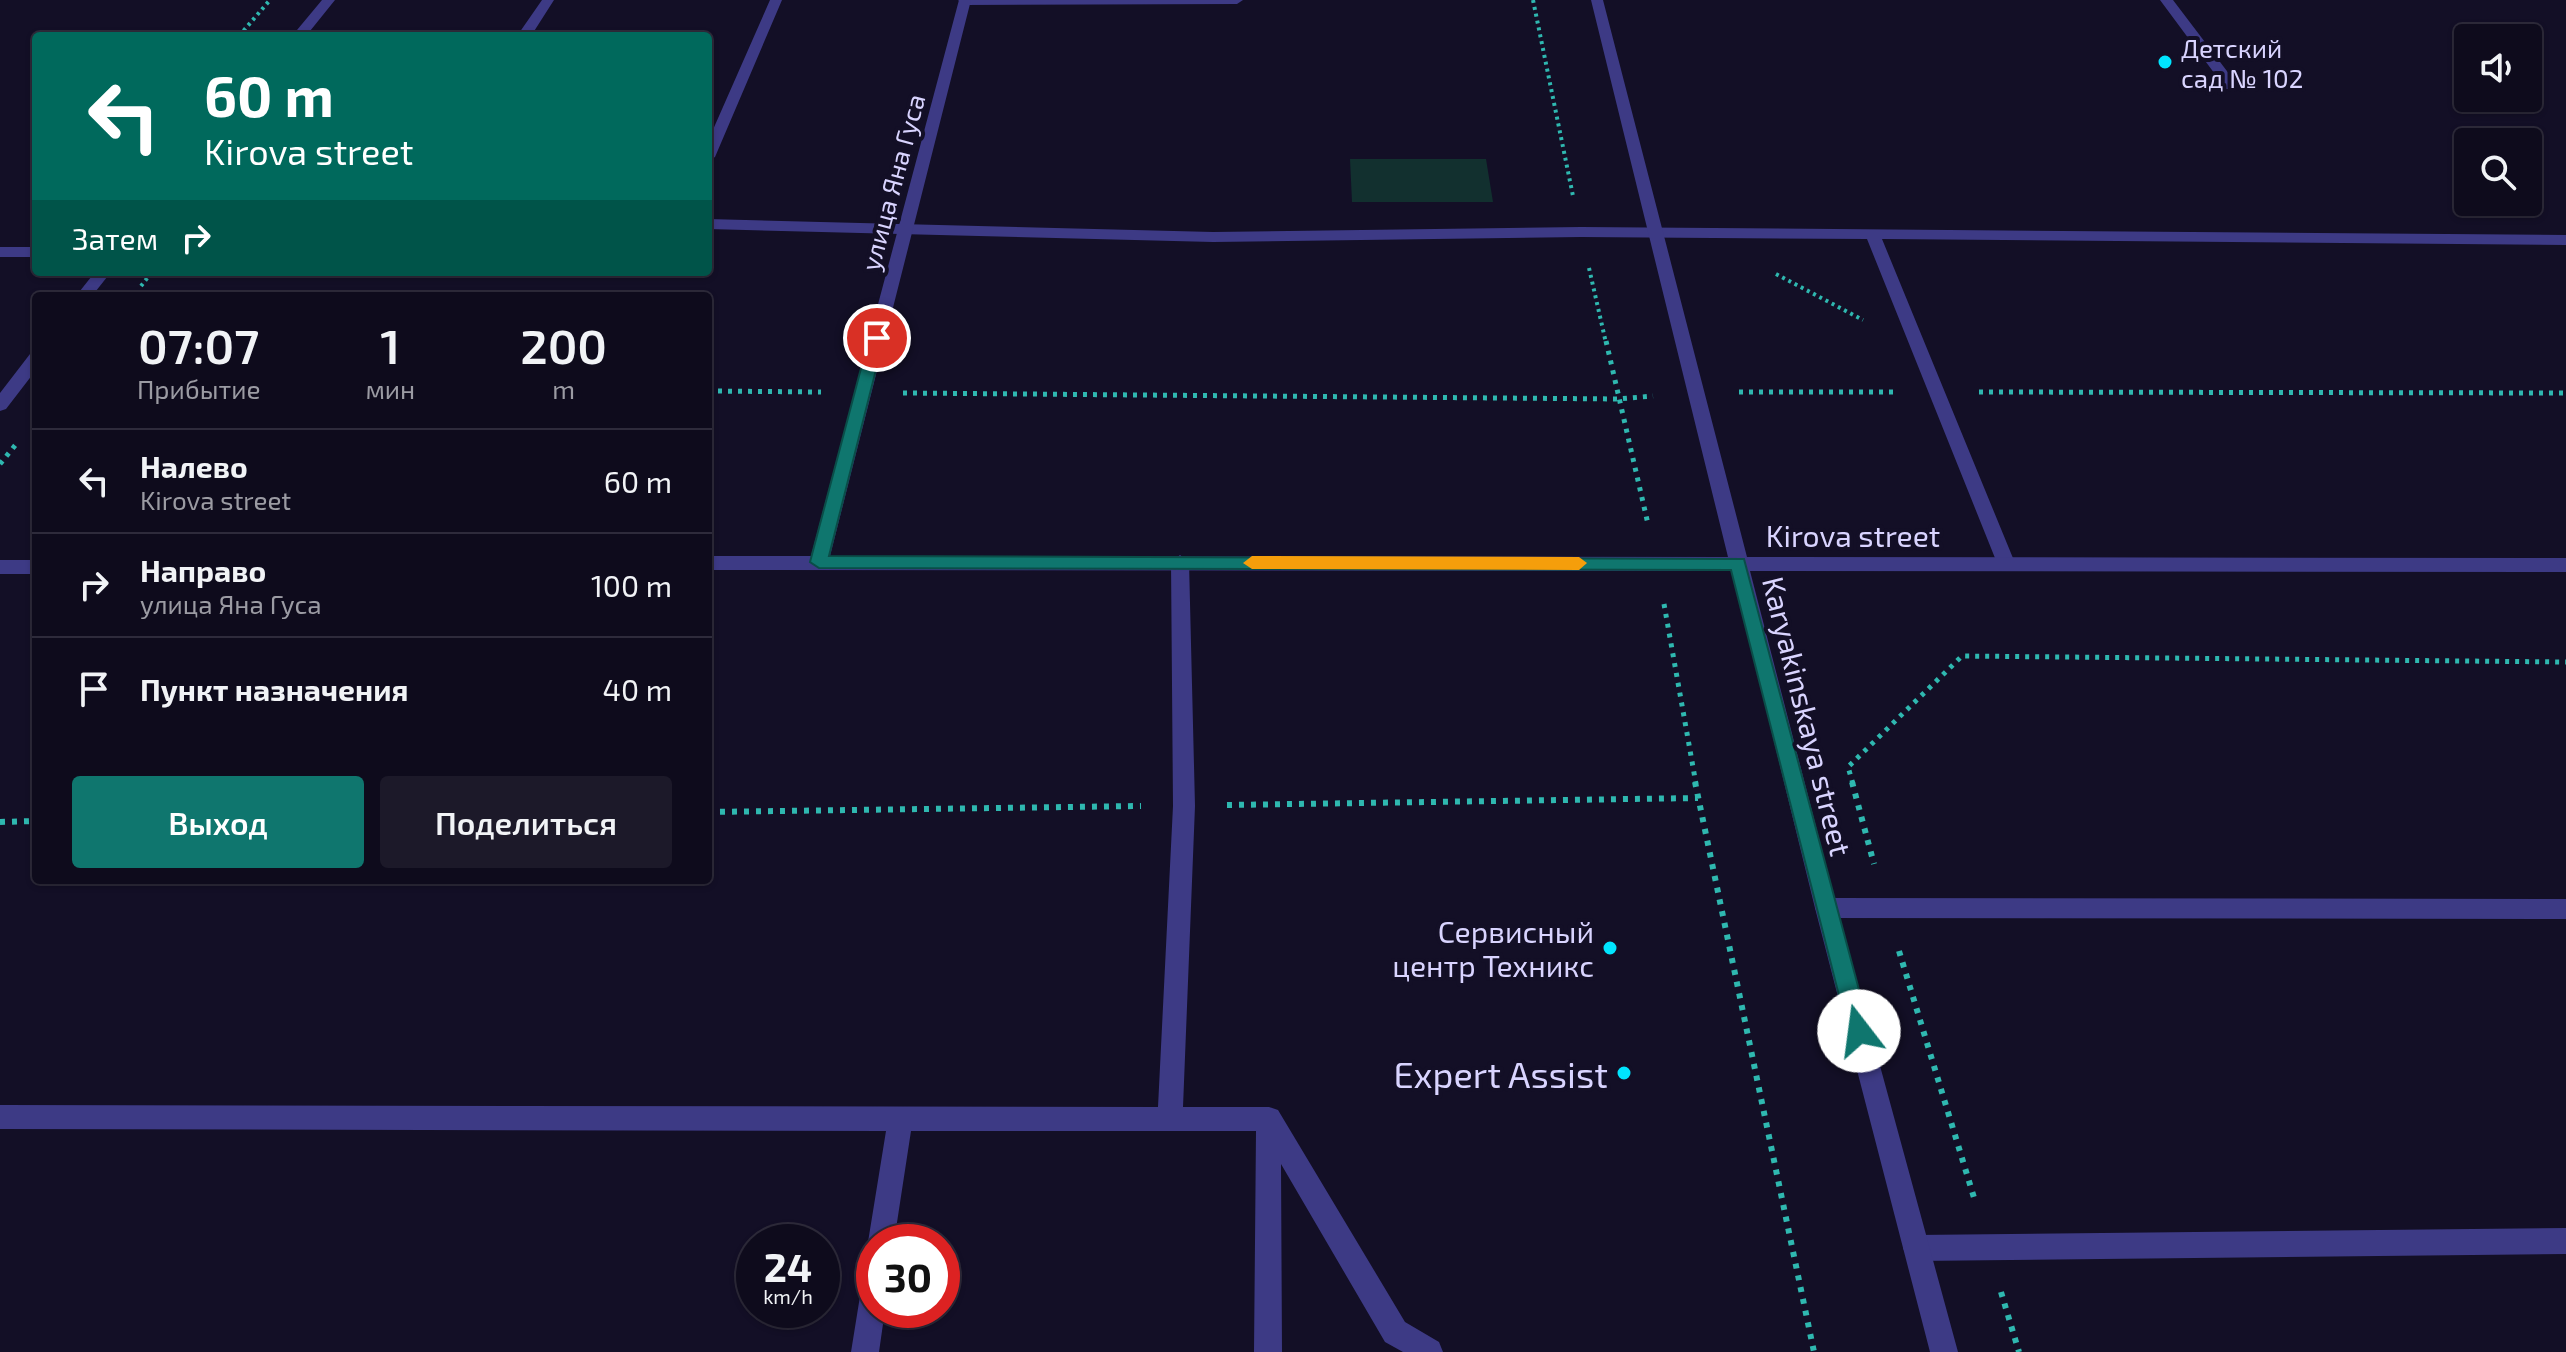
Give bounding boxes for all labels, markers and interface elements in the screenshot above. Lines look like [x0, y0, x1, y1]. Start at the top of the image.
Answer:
map controls [2454, 24, 2542, 216]
button: sound [2454, 24, 2542, 112]
place label: Детский сад № 102 [2181, 32, 2303, 93]
marker: Детский сад № 102 [2156, 53, 2174, 71]
text: 60 m [204, 61, 334, 128]
icon: left [72, 64, 176, 168]
street label: улица Яна Гуса [854, 90, 931, 274]
button: search [2454, 128, 2542, 216]
text: Kirova street [204, 129, 413, 172]
icon: right [174, 216, 218, 260]
text: Затем [72, 220, 158, 256]
pin [843, 304, 911, 372]
text: 07:07 [138, 316, 259, 374]
text: 1 [380, 316, 400, 374]
text: 200 [520, 316, 607, 374]
icon: arrive [855, 316, 899, 360]
text: Прибытие [137, 373, 260, 404]
text: мин [365, 373, 415, 404]
text: m [552, 373, 575, 404]
text: Налево [140, 448, 248, 484]
icon: left [72, 459, 116, 503]
text: 60 m [604, 463, 672, 499]
text: Kirova street [140, 484, 291, 515]
street label: Kirova street [1766, 517, 1940, 553]
text: Направо [140, 552, 266, 588]
icon: right [72, 563, 116, 607]
text: 100 m [591, 567, 672, 603]
street label: Karyakinskaya street [1756, 573, 1860, 859]
text: улица Яна Гуса [140, 588, 322, 619]
icon: arrive [72, 667, 116, 711]
text: Пункт назначения [140, 671, 408, 707]
text: 40 m [602, 671, 672, 707]
button: Выход [72, 776, 364, 868]
button: Поделиться [380, 776, 672, 868]
place label: Сервисный центр Техникс [1392, 913, 1594, 983]
marker: Сервисный центр Техникс [1601, 939, 1619, 957]
position arrow [1817, 989, 1901, 1073]
place label: Expert Assist [1393, 1052, 1608, 1095]
marker: Expert Assist [1615, 1064, 1633, 1082]
speed limit sign: 30 [856, 1224, 960, 1328]
text: 24 [764, 1242, 812, 1290]
text: km/h [763, 1284, 813, 1308]

